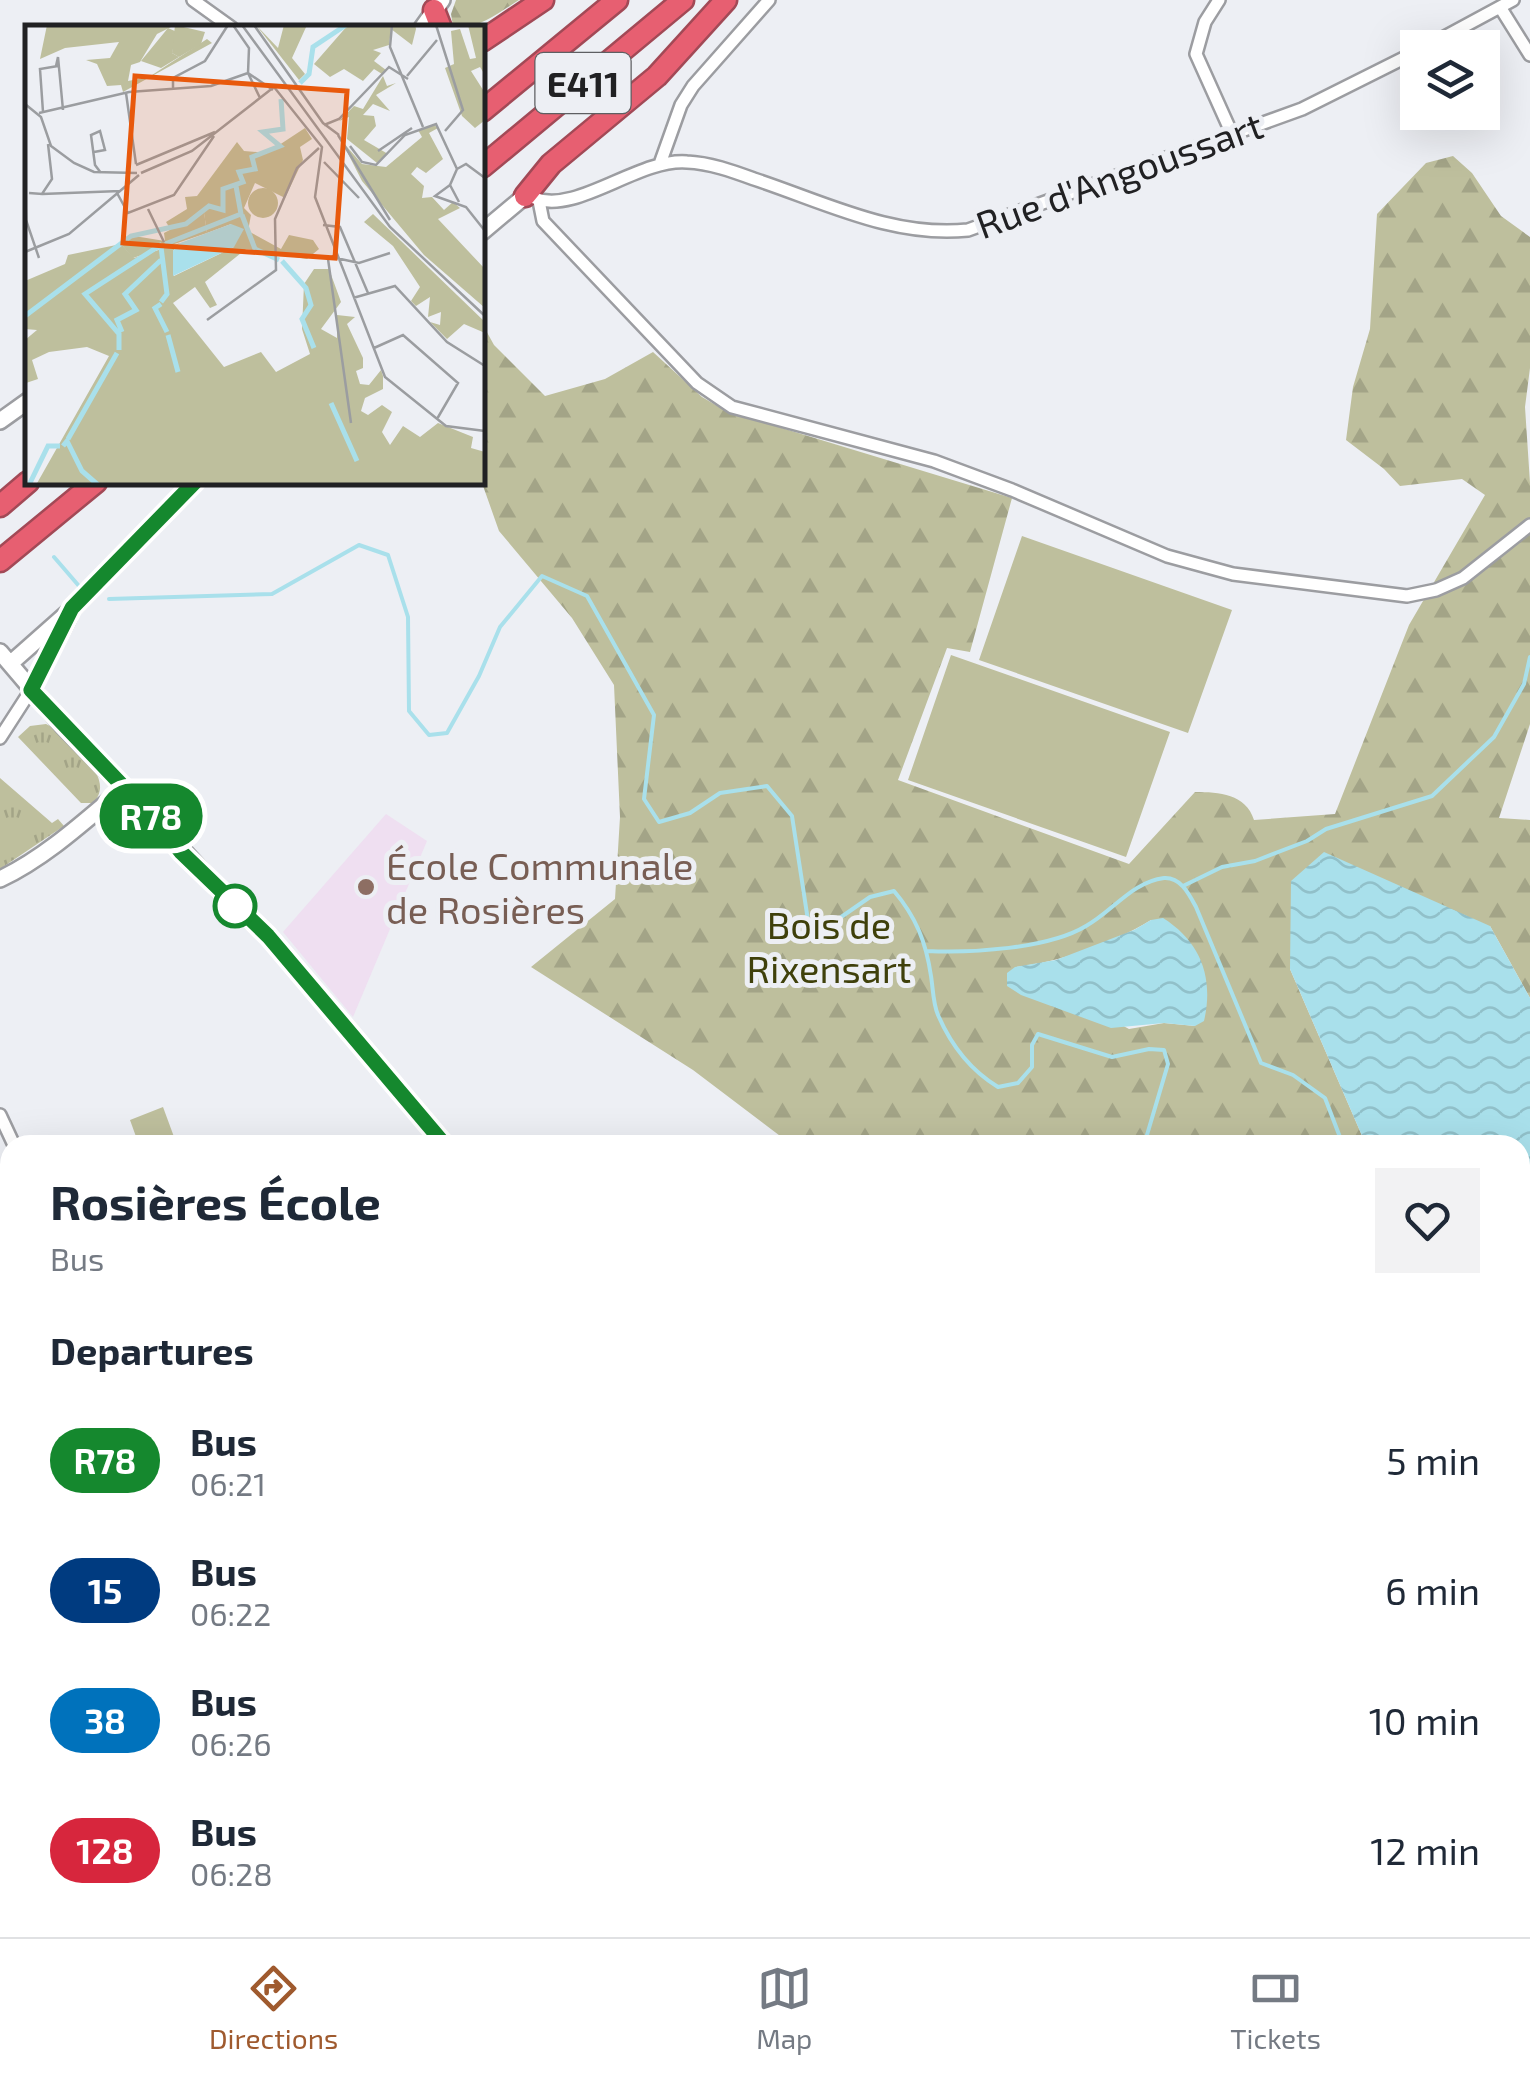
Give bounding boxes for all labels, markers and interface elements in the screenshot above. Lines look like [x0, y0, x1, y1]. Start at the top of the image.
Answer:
inset map [25, 25, 485, 485]
map controls [1400, 30, 1500, 130]
button: layers [1400, 30, 1500, 130]
road number: E411 [536, 53, 630, 113]
street label: Rue d'Angoussart [969, 101, 1269, 247]
line badge: R78 [94, 784, 208, 848]
text: R78 [120, 795, 182, 837]
place label: École Communale de Rosières [386, 842, 693, 932]
marker: École Communale de Rosières [355, 876, 377, 898]
unlabelled marker [214, 885, 256, 927]
park label: Bois de Rixensart [747, 901, 911, 991]
button: heart [1375, 1168, 1480, 1273]
text: Rosières École [50, 1172, 381, 1230]
text: Bus [50, 1239, 104, 1277]
text: Departures [50, 1327, 254, 1373]
text: Bus [190, 1418, 257, 1464]
text: 5 min [1386, 1437, 1480, 1483]
text: R78 [74, 1439, 136, 1481]
text: 06:21 [190, 1464, 266, 1502]
text: Bus [190, 1548, 257, 1594]
text: 6 min [1385, 1567, 1480, 1613]
text: 15 [88, 1569, 122, 1611]
text: 06:22 [190, 1594, 271, 1632]
text: Bus [190, 1678, 257, 1724]
text: 10 min [1369, 1697, 1480, 1743]
text: 38 [84, 1699, 126, 1741]
text: 06:26 [190, 1724, 271, 1762]
text: Bus [190, 1808, 257, 1854]
text: 12 min [1370, 1827, 1480, 1873]
text: 128 [76, 1829, 134, 1871]
text: 06:28 [190, 1854, 273, 1892]
tab: Directions [209, 1961, 338, 2055]
tab: Map [756, 1961, 812, 2055]
tab: Tickets [1230, 1961, 1321, 2055]

